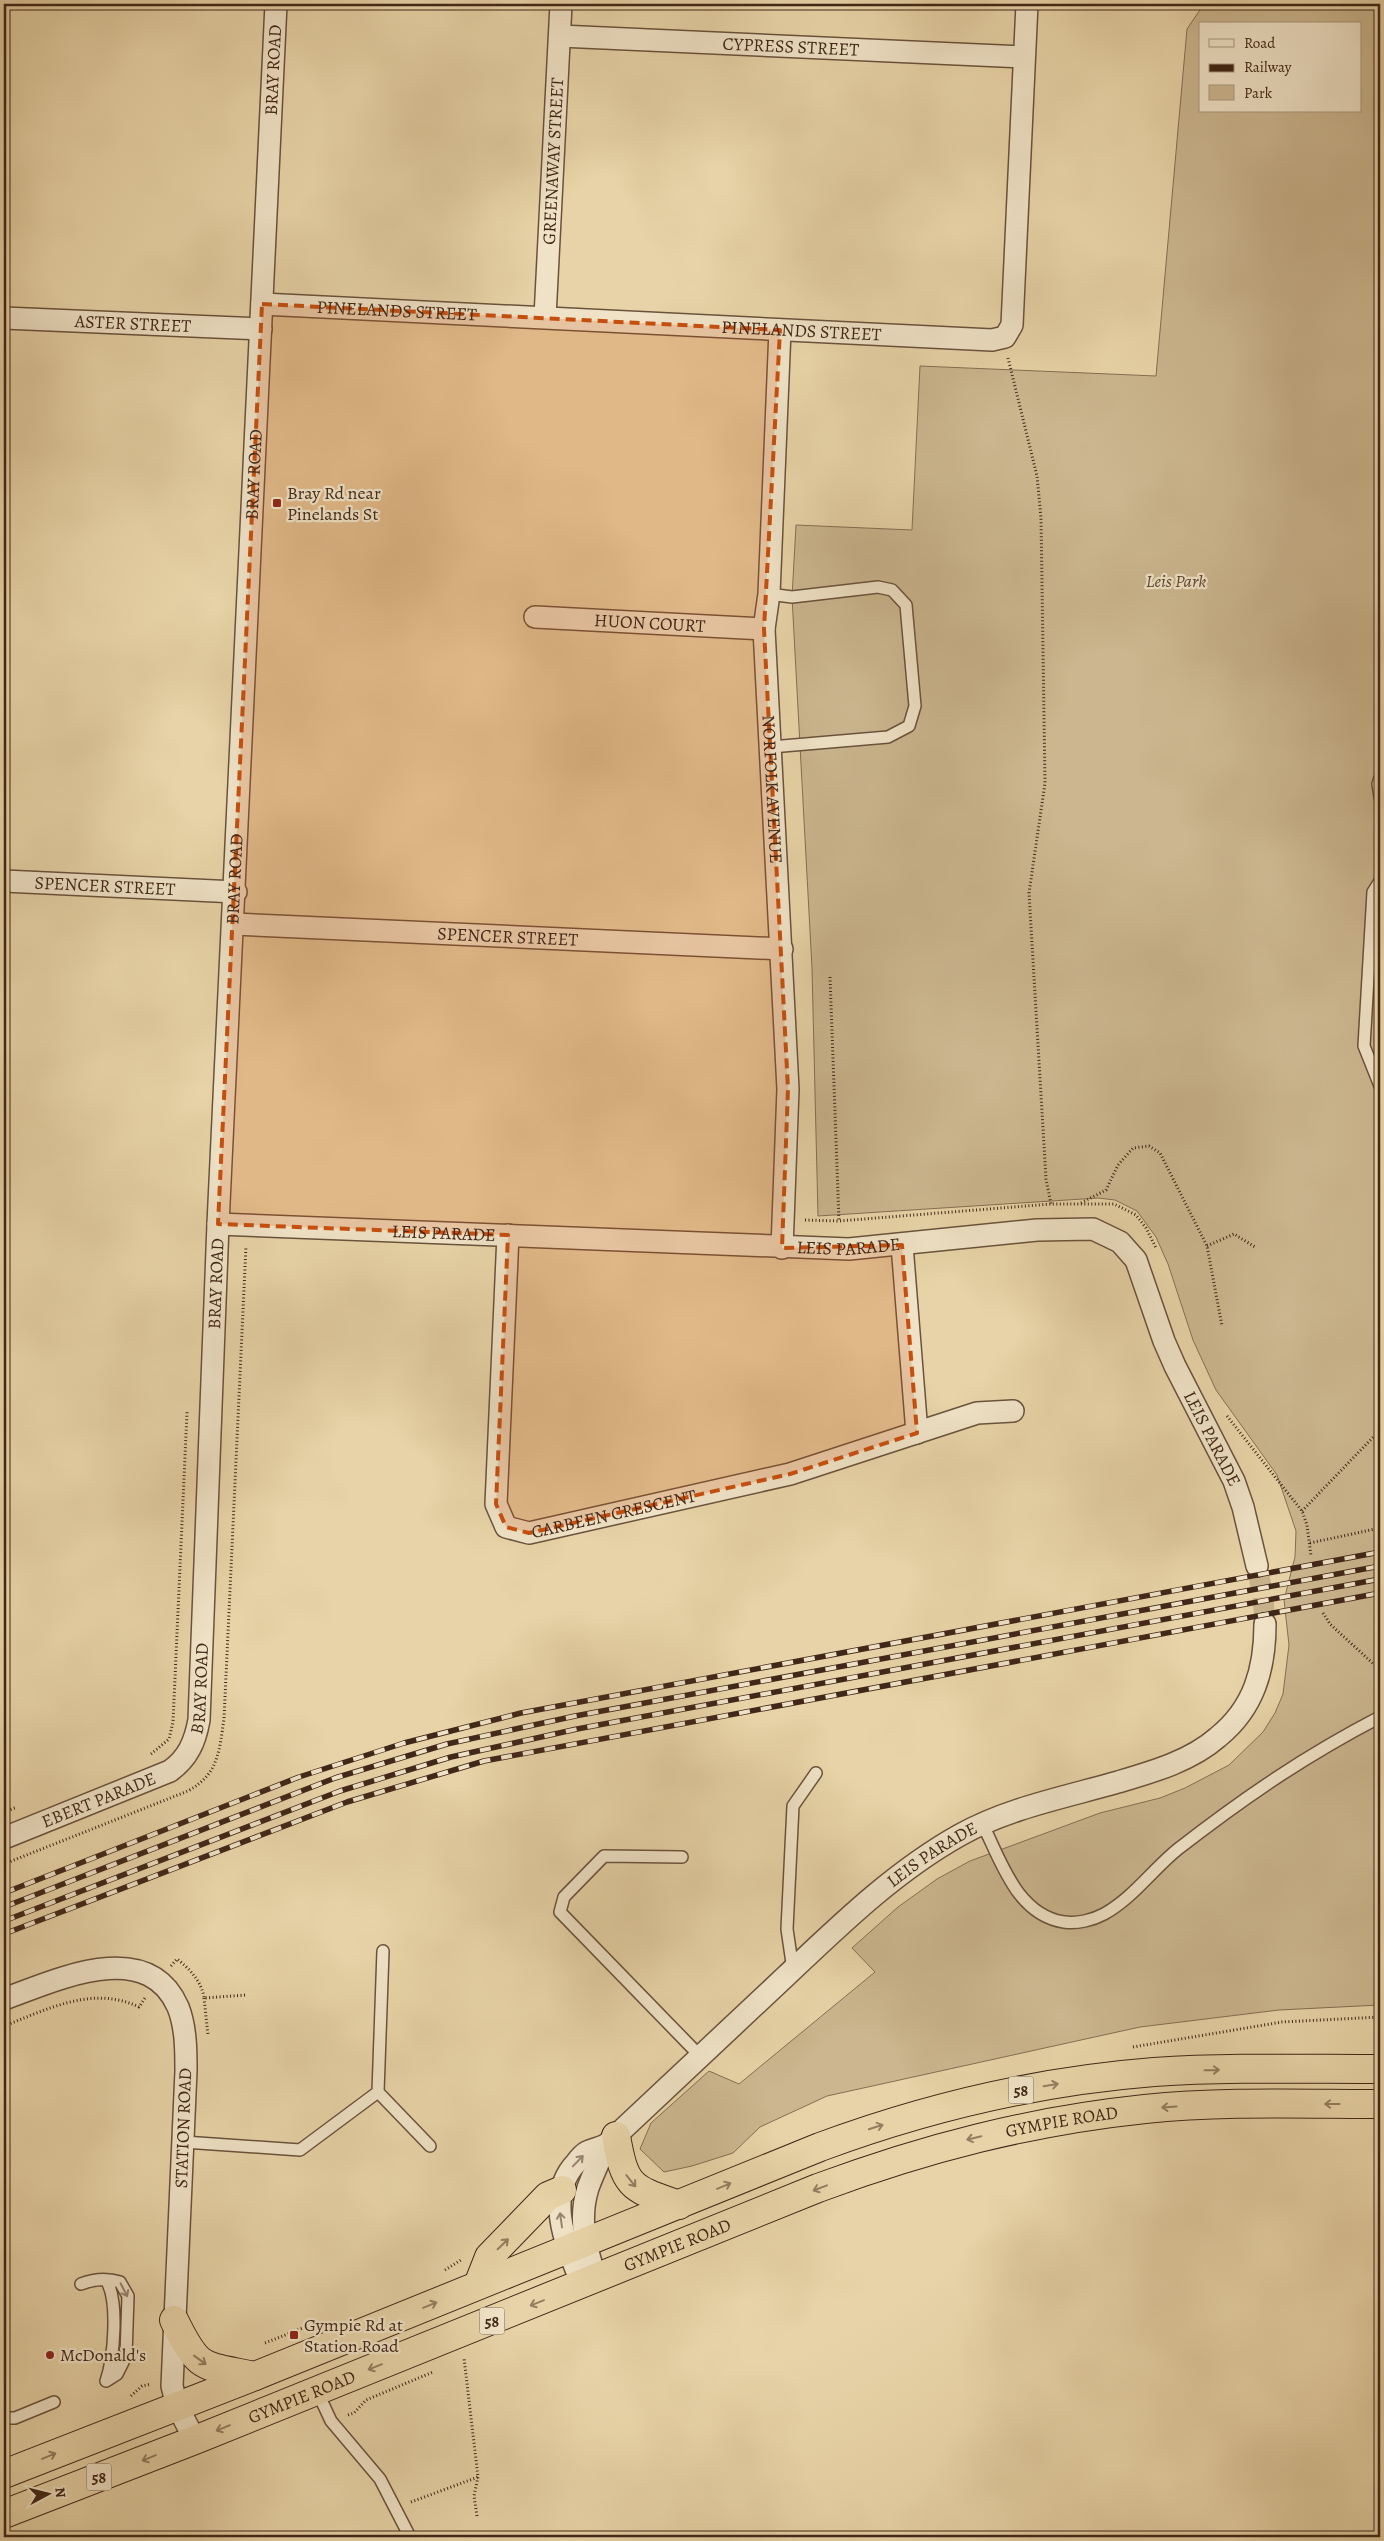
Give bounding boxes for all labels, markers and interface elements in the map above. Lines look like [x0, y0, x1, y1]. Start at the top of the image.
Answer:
legend [1199, 22, 1362, 112]
street label: BRAY ROAD [259, 24, 287, 116]
street label: CYPRESS STREET [722, 31, 860, 62]
text: Road [1244, 33, 1276, 53]
text: Railway [1244, 57, 1292, 77]
street label: GREENAWAY STREET [537, 77, 569, 245]
text: Park [1244, 83, 1273, 103]
street label: PINELANDS STREET [316, 295, 478, 327]
street label: ASTER STREET [73, 309, 192, 338]
street label: PINELANDS STREET [721, 315, 882, 347]
street label: BRAY ROAD [239, 428, 268, 521]
place label: Bray Rd near Pinelands St [287, 481, 381, 526]
marker: Bray Rd near Pinelands St [271, 497, 283, 509]
park label: Leis Park [1146, 569, 1206, 593]
street label: HUON COURT [594, 608, 706, 638]
street label: NORFOLK AVENUE [756, 714, 788, 864]
street label: BRAY ROAD [220, 833, 249, 925]
street label: SPENCER STREET [34, 870, 176, 901]
street label: SPENCER STREET [437, 921, 579, 952]
street label: LEIS PARADE [391, 1219, 496, 1247]
street label: LEIS PARADE [796, 1232, 901, 1261]
street label: BRAY ROAD [202, 1238, 229, 1330]
street label: LEIS PARADE [1178, 1387, 1247, 1490]
street label: CARBEEN CRESCENT [529, 1484, 699, 1544]
street label: BRAY ROAD [184, 1642, 214, 1737]
street label: EBERT PARADE [38, 1766, 159, 1834]
street label: LEIS PARADE [882, 1816, 981, 1893]
one-way arrow [1204, 2065, 1220, 2075]
street label: STATION ROAD [169, 2067, 197, 2189]
road number: 58 [1008, 2076, 1034, 2104]
one-way arrow [1042, 2079, 1058, 2089]
one-way arrow [1324, 2099, 1340, 2109]
street label: GYMPIE ROAD [1003, 2100, 1119, 2143]
one-way arrow [1161, 2102, 1177, 2112]
one-way arrow [867, 2121, 883, 2131]
one-way arrow [967, 2134, 983, 2143]
one-way arrow [571, 2156, 583, 2168]
one-way arrow [625, 2174, 636, 2187]
one-way arrow [716, 2181, 732, 2190]
one-way arrow [813, 2184, 828, 2193]
one-way arrow [556, 2212, 566, 2228]
street label: GYMPIE ROAD [620, 2213, 734, 2277]
one-way arrow [496, 2238, 509, 2250]
one-way arrow [119, 2282, 129, 2297]
one-way arrow [422, 2299, 437, 2309]
one-way arrow [529, 2299, 545, 2308]
road number: 58 [480, 2308, 504, 2334]
place label: Gympie Rd at Station Road [304, 2313, 403, 2358]
marker: Gympie Rd at Station Road [288, 2329, 300, 2341]
place label: McDonald's [60, 2343, 146, 2367]
marker: McDonald's [44, 2349, 56, 2361]
one-way arrow [193, 2355, 207, 2365]
one-way arrow [368, 2363, 383, 2373]
street label: GYMPIE ROAD [245, 2364, 359, 2429]
one-way arrow [216, 2424, 231, 2434]
one-way arrow [41, 2451, 56, 2460]
one-way arrow [142, 2454, 158, 2463]
road number: 58 [86, 2464, 112, 2490]
north arrow [22, 2468, 72, 2518]
text: N [50, 2486, 70, 2499]

